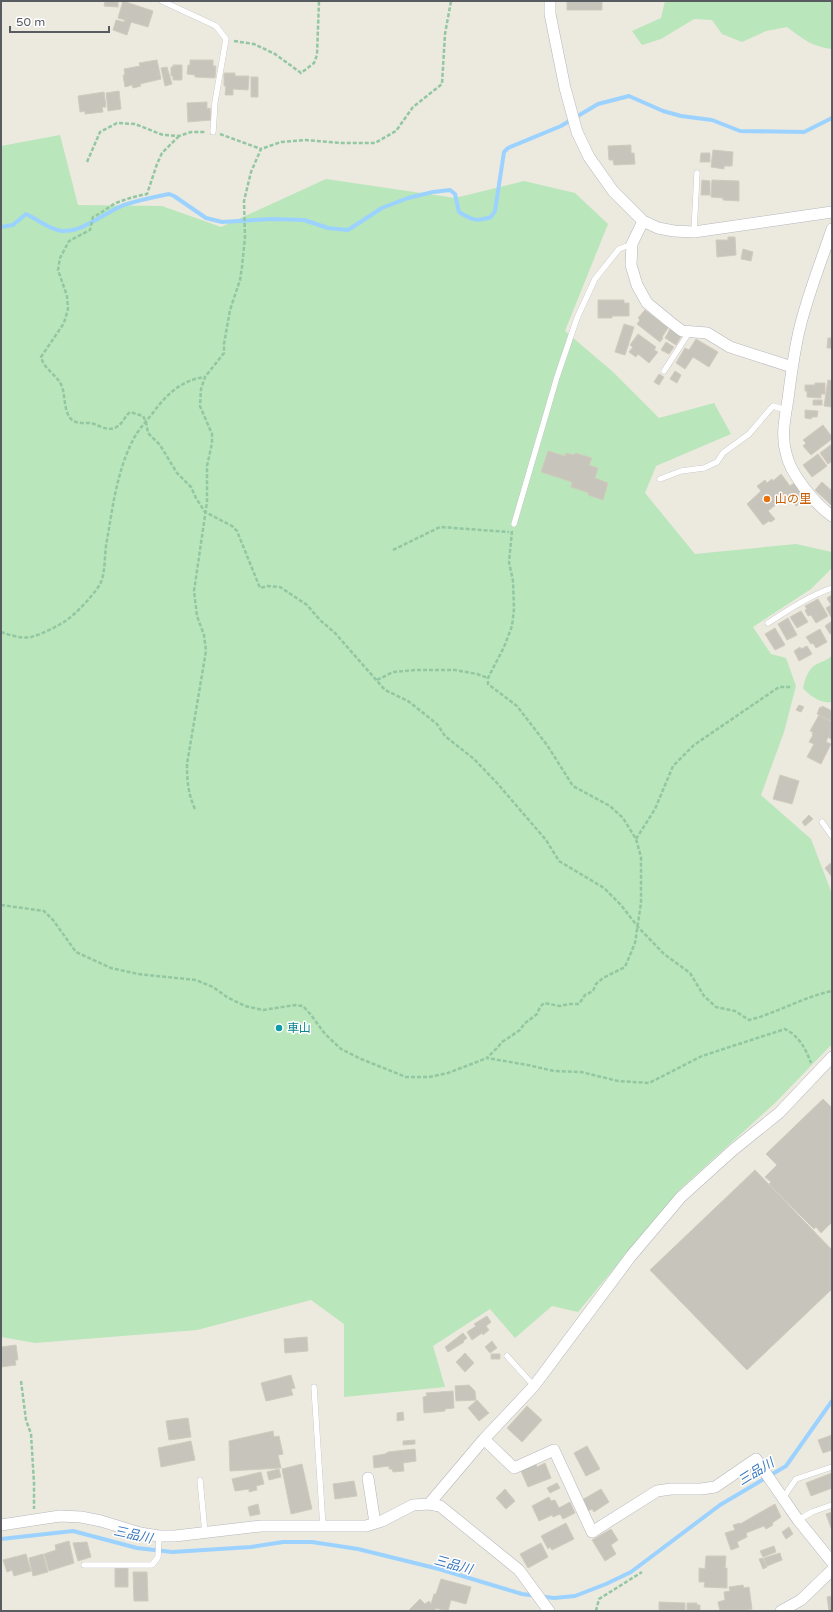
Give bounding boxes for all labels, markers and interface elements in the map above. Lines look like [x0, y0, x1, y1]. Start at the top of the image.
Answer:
scale bar [10, 8, 109, 34]
text: 50 m [16, 15, 45, 29]
place label: 山の里 [775, 492, 811, 506]
marker: 山の里 [762, 494, 772, 504]
place label: 車山 [287, 1021, 311, 1035]
marker: 車山 [274, 1023, 284, 1033]
water label: 三品川 [735, 1454, 779, 1489]
water label: 三品川 [112, 1523, 156, 1547]
water label: 三品川 [432, 1552, 476, 1578]

